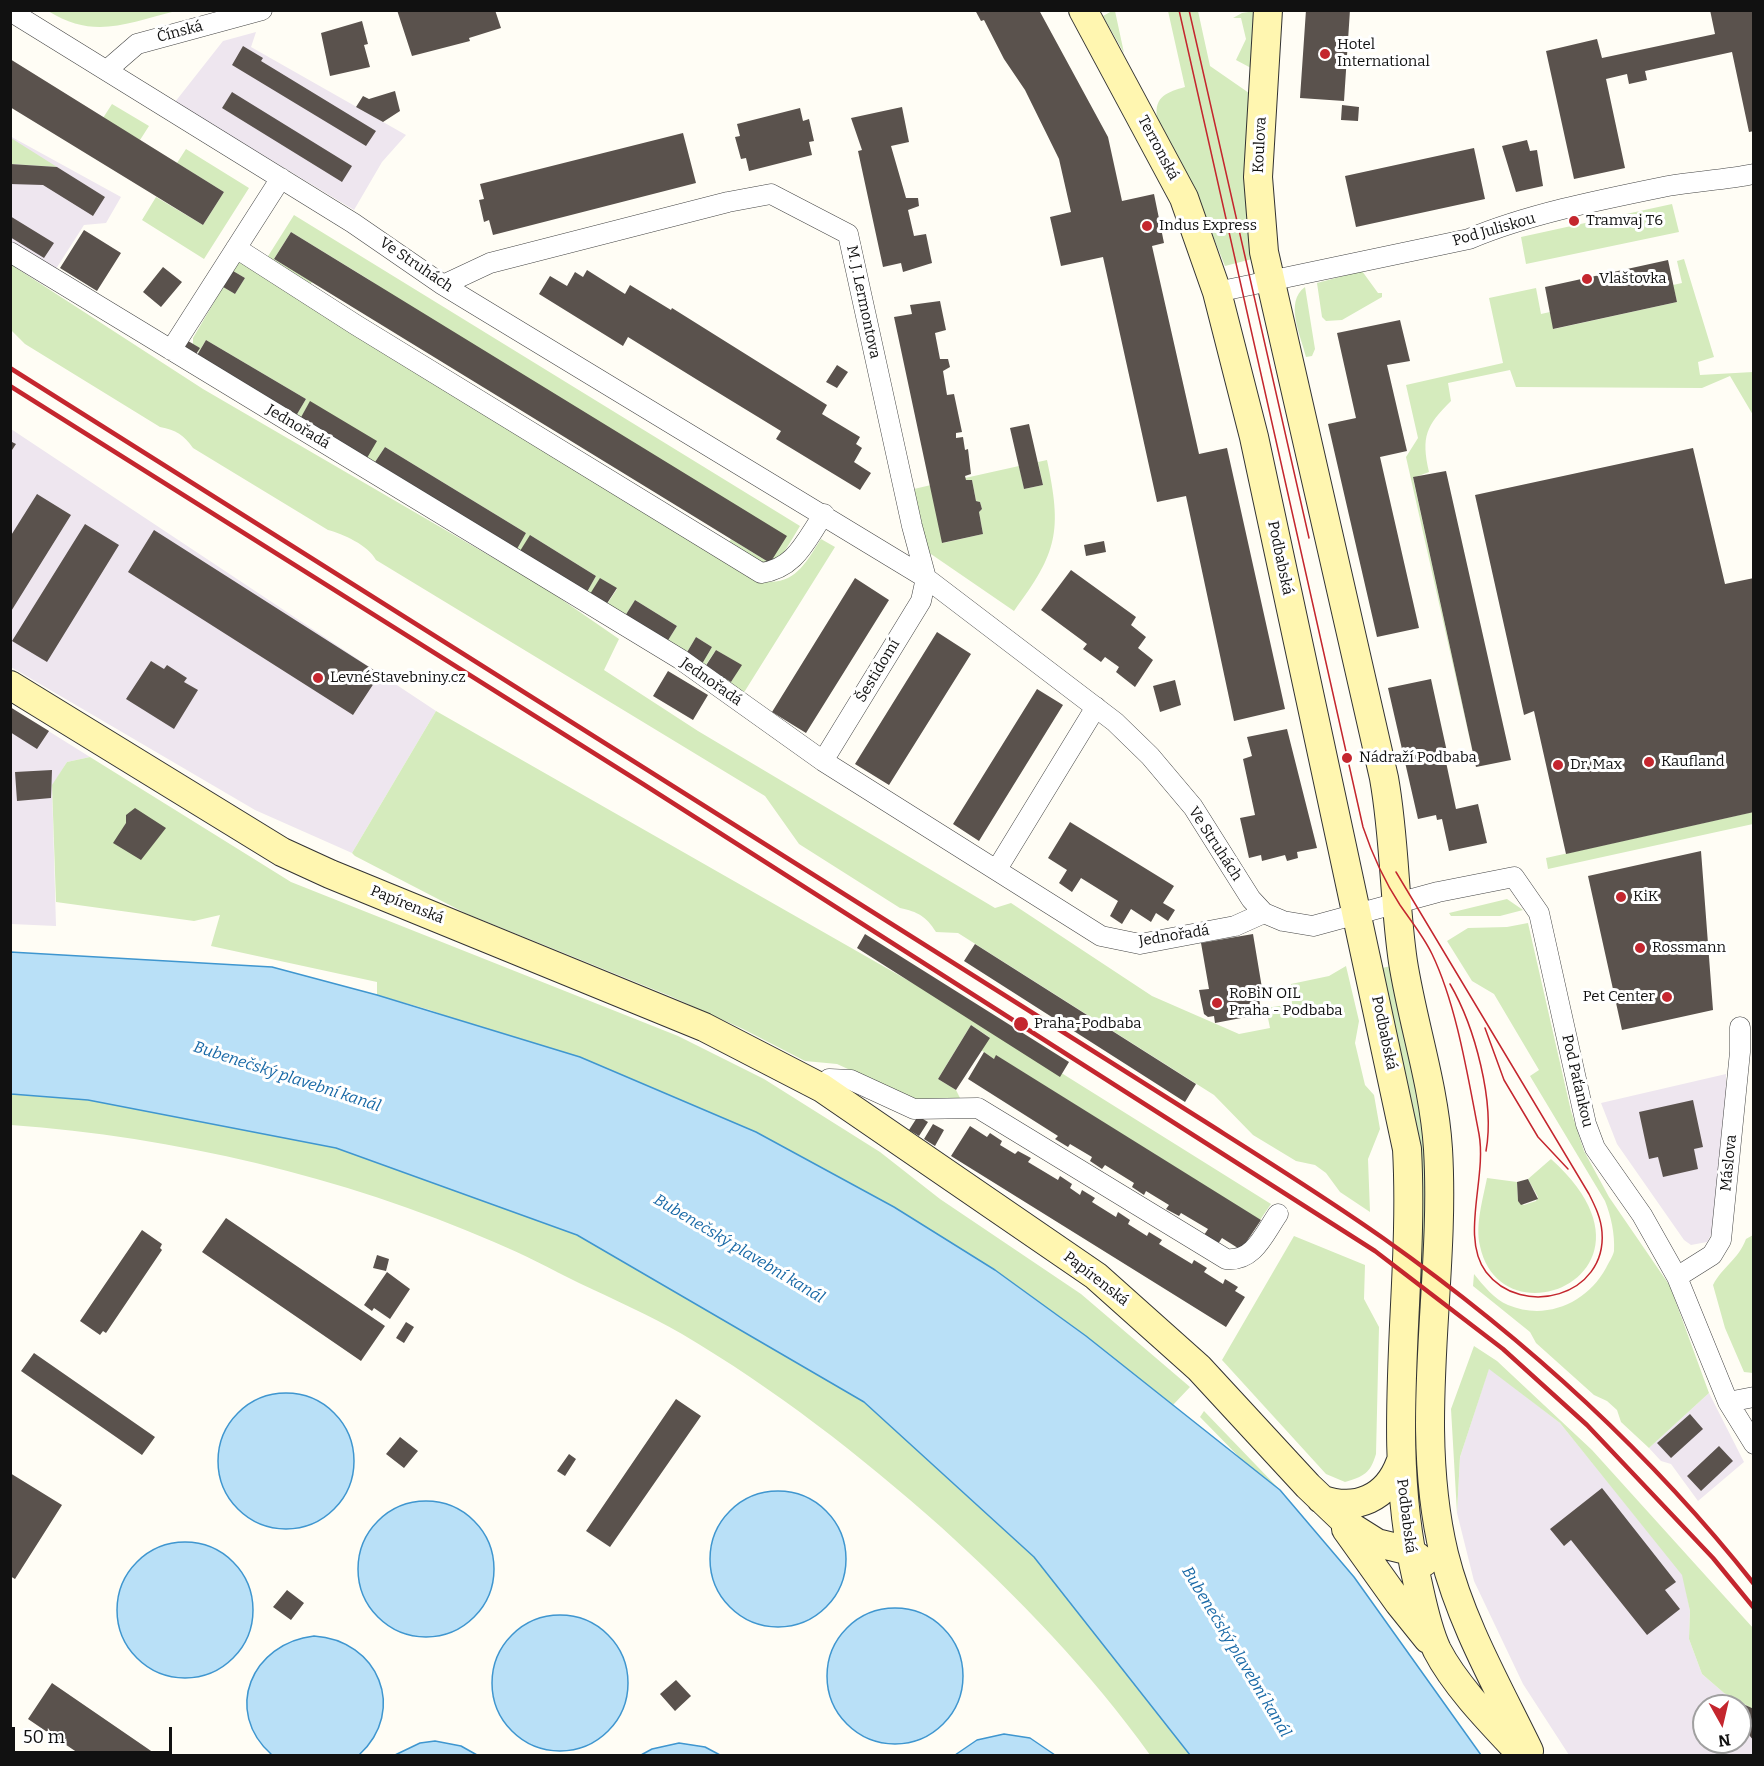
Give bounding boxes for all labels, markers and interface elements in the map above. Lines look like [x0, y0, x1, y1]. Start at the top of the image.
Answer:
street label: Čínská [155, 17, 205, 47]
place label: Hotel International [1337, 36, 1430, 71]
marker: Hotel International [1318, 47, 1332, 61]
street label: Terronská [1133, 113, 1183, 183]
street label: Koulova [1250, 116, 1270, 174]
street label: Pod Juliskou [1451, 210, 1537, 250]
place label: Tramvaj T6 [1586, 212, 1663, 230]
marker: Tramvaj T6 [1567, 214, 1581, 228]
place label: Indus Express [1159, 217, 1257, 235]
marker: Indus Express [1140, 219, 1154, 233]
street label: Ve Struhách [376, 234, 456, 296]
street label: M. J. Lermontova [842, 244, 884, 360]
place label: Vlaštovka [1599, 270, 1667, 288]
marker: Vlaštovka [1580, 272, 1594, 286]
street label: Jednořadá [263, 401, 333, 453]
street label: Podbabská [1263, 519, 1297, 597]
street label: Šestidomí [852, 636, 904, 706]
street label: Jednořadá [677, 654, 745, 710]
place label: LevnéStavebniny.cz [330, 669, 466, 687]
marker: LevnéStavebniny.cz [311, 671, 325, 685]
place label: Nádraží Podbaba [1359, 749, 1477, 767]
marker: Nádraží Podbaba [1340, 751, 1354, 765]
place label: Kaufland [1661, 753, 1725, 771]
marker: Kaufland [1642, 755, 1656, 769]
place label: Dr. Max [1570, 756, 1622, 774]
marker: Dr. Max [1551, 758, 1565, 772]
street label: Ve Struhách [1184, 804, 1246, 884]
street label: Papírenská [368, 882, 446, 928]
place label: KiK [1633, 888, 1658, 906]
marker: KiK [1614, 890, 1628, 904]
street label: Jednořadá [1137, 922, 1211, 950]
place label: Rossmann [1652, 939, 1726, 957]
marker: Rossmann [1633, 941, 1647, 955]
place label: RoBiN OIL Praha - Podbaba [1229, 985, 1343, 1020]
place label: Pet Center [1583, 988, 1655, 1006]
marker: Pet Center [1660, 990, 1674, 1004]
street label: Podbabská [1367, 994, 1401, 1072]
marker: RoBiN OIL Praha - Podbaba [1210, 996, 1224, 1010]
marker: Praha-Podbaba [1012, 1015, 1030, 1033]
place label: Praha-Podbaba [1034, 1015, 1142, 1033]
street label: Pod Paťankou [1558, 1033, 1596, 1129]
water label: Bubenečský plavební kanál [191, 1038, 383, 1116]
street label: Máslova [1717, 1134, 1741, 1192]
water label: Bubenečský plavební kanál [650, 1190, 828, 1308]
street label: Papírenská [1060, 1248, 1132, 1310]
street label: Podbabská [1392, 1478, 1420, 1554]
water label: Bubenečský plavební kanál [1177, 1563, 1295, 1741]
north arrow [1692, 1694, 1752, 1754]
scale bar [15, 1715, 176, 1753]
text: 50 m [23, 1726, 65, 1748]
text: N [1717, 1730, 1732, 1751]

